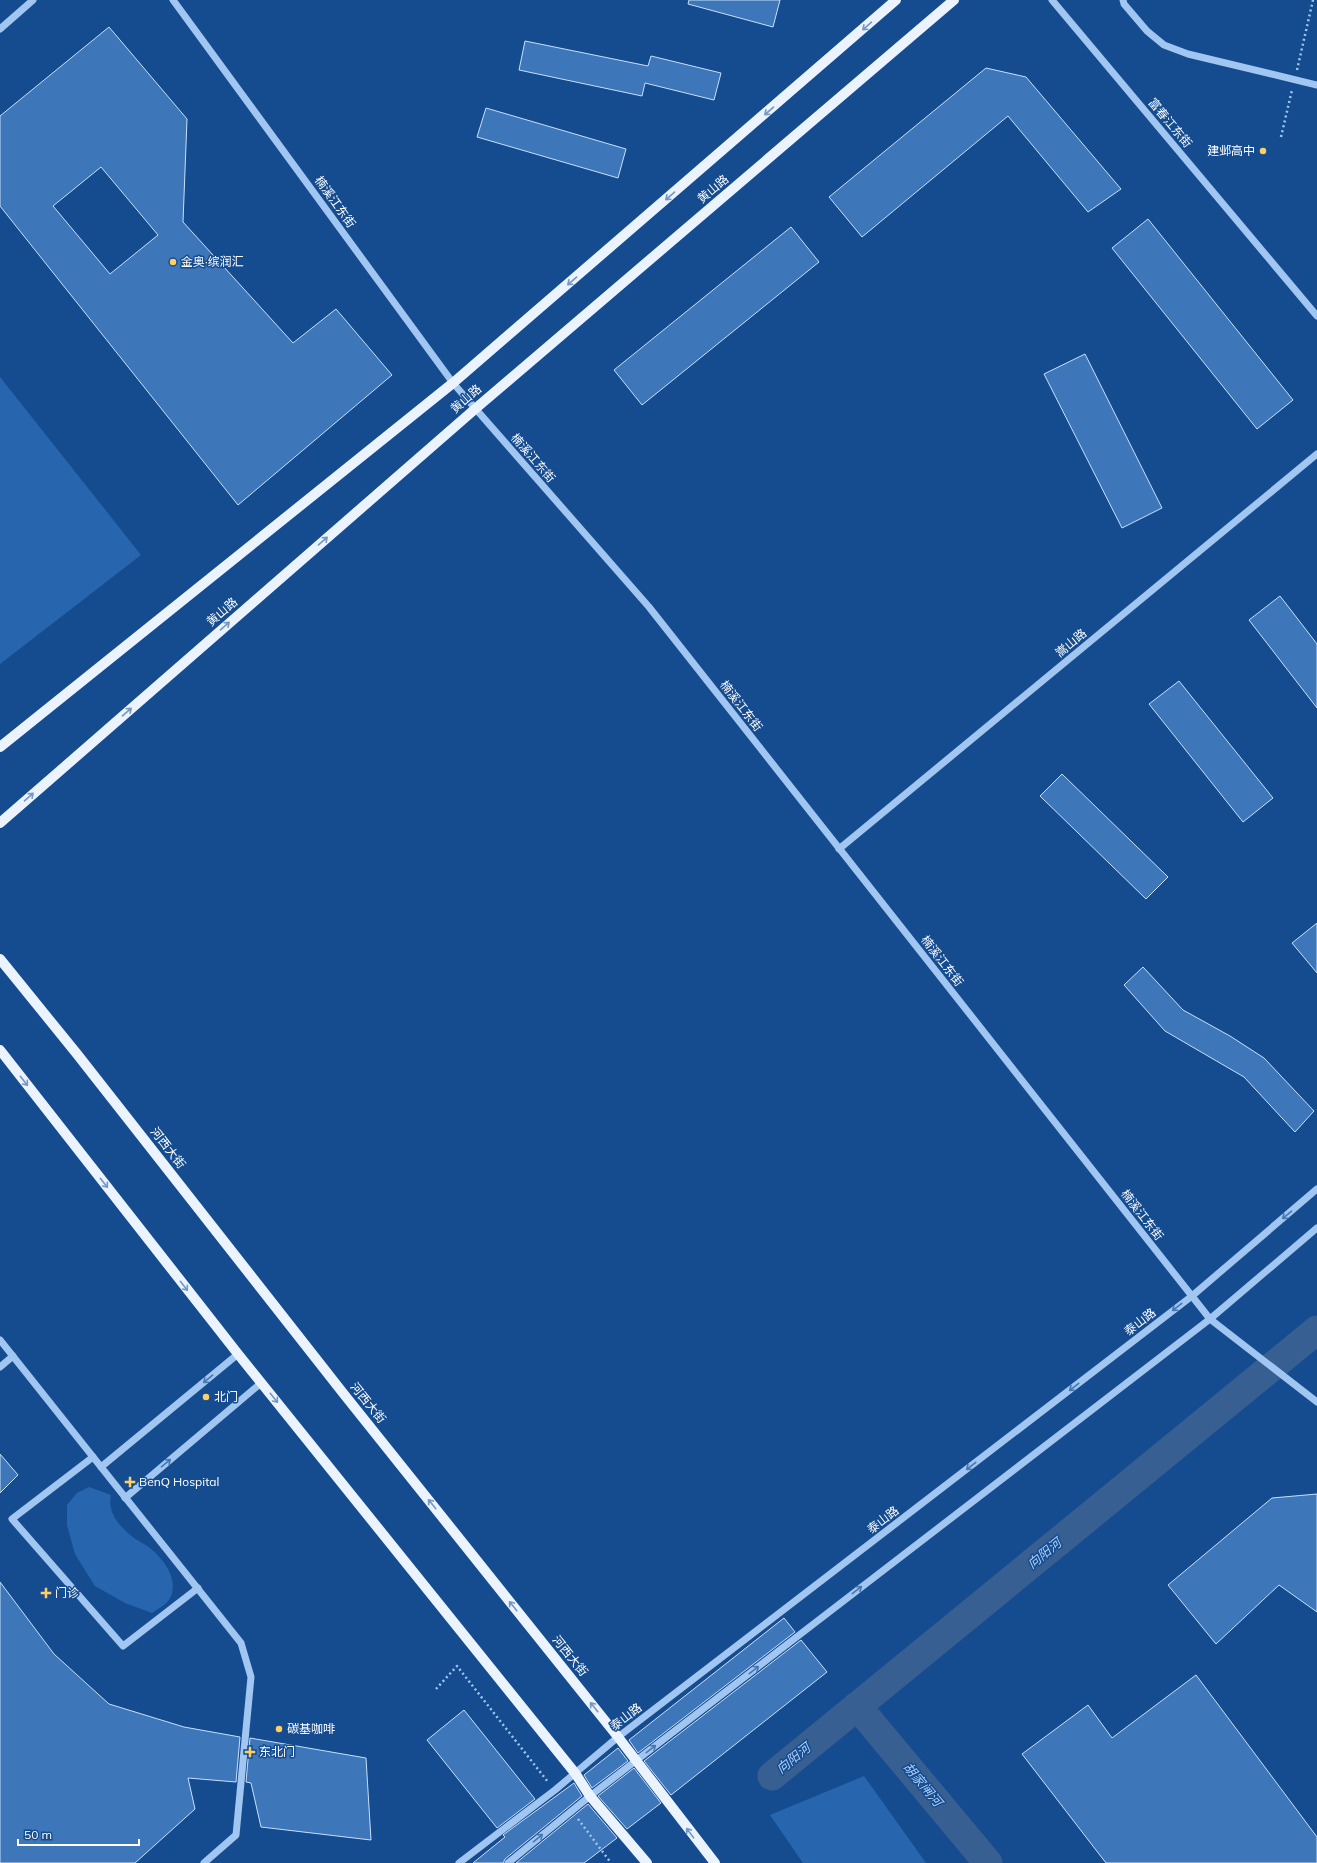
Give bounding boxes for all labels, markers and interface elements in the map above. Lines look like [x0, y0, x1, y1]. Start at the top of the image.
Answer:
one-way arrow [862, 21, 872, 30]
street label: 富春江东街 [1145, 95, 1195, 150]
one-way arrow [763, 106, 774, 115]
place label: 建邺高中 [1207, 143, 1255, 158]
marker: 建邺高中 [1258, 146, 1268, 156]
street label: 黄山路 [694, 171, 731, 206]
street label: 楠溪江东街 [312, 173, 359, 230]
one-way arrow [665, 191, 676, 200]
place label: 金奥·缤润汇 [181, 254, 244, 269]
marker: 金奥·缤润汇 [168, 257, 178, 267]
one-way arrow [567, 276, 577, 285]
street label: 黄山路 [447, 381, 484, 416]
street label: 楠溪江东街 [508, 430, 559, 485]
one-way arrow [318, 536, 329, 545]
street label: 黄山路 [203, 594, 240, 629]
one-way arrow [220, 622, 231, 631]
street label: 嵩山路 [1052, 625, 1089, 660]
street label: 楠溪江东街 [717, 677, 766, 734]
one-way arrow [122, 707, 133, 716]
one-way arrow [24, 793, 34, 802]
street label: 楠溪江东街 [918, 932, 967, 989]
one-way arrow [20, 1075, 28, 1086]
street label: 河西大街 [148, 1124, 189, 1171]
one-way arrow [100, 1177, 108, 1188]
street label: 楠溪江东街 [1118, 1186, 1167, 1243]
one-way arrow [1282, 1210, 1293, 1219]
one-way arrow [180, 1280, 188, 1291]
one-way arrow [1172, 1303, 1183, 1312]
street label: 泰山路 [1121, 1305, 1158, 1339]
one-way arrow [202, 1375, 213, 1384]
street label: 河西大街 [347, 1379, 389, 1426]
one-way arrow [1069, 1382, 1080, 1391]
place label: 北门 [214, 1389, 238, 1404]
marker: 北门 [201, 1392, 211, 1402]
one-way arrow [269, 1393, 278, 1404]
one-way arrow [160, 1459, 171, 1468]
one-way arrow [965, 1462, 976, 1470]
place label: BenQ Hospital [139, 1474, 219, 1489]
marker: BenQ Hospital [124, 1476, 136, 1488]
one-way arrow [427, 1499, 436, 1509]
street label: 泰山路 [864, 1503, 901, 1537]
water label: 向阳河 [1024, 1533, 1067, 1571]
place label: 门诊 [55, 1585, 79, 1600]
one-way arrow [851, 1586, 862, 1595]
marker: 门诊 [40, 1587, 52, 1599]
one-way arrow [509, 1600, 517, 1611]
street label: 河西大街 [549, 1632, 591, 1679]
one-way arrow [748, 1665, 759, 1674]
street label: 泰山路 [607, 1700, 644, 1734]
one-way arrow [590, 1702, 598, 1713]
place label: 碳基咖啡 [287, 1721, 335, 1736]
marker: 碳基咖啡 [274, 1724, 284, 1734]
water label: 向阳河 [773, 1738, 816, 1776]
place label: 东北门 [259, 1744, 295, 1759]
one-way arrow [645, 1745, 656, 1753]
marker: 东北门 [244, 1746, 256, 1758]
water label: 胡家闸河 [900, 1759, 948, 1811]
scale bar [18, 1821, 139, 1847]
text: 50 m [24, 1827, 52, 1842]
one-way arrow [686, 1827, 694, 1838]
one-way arrow [532, 1834, 543, 1843]

